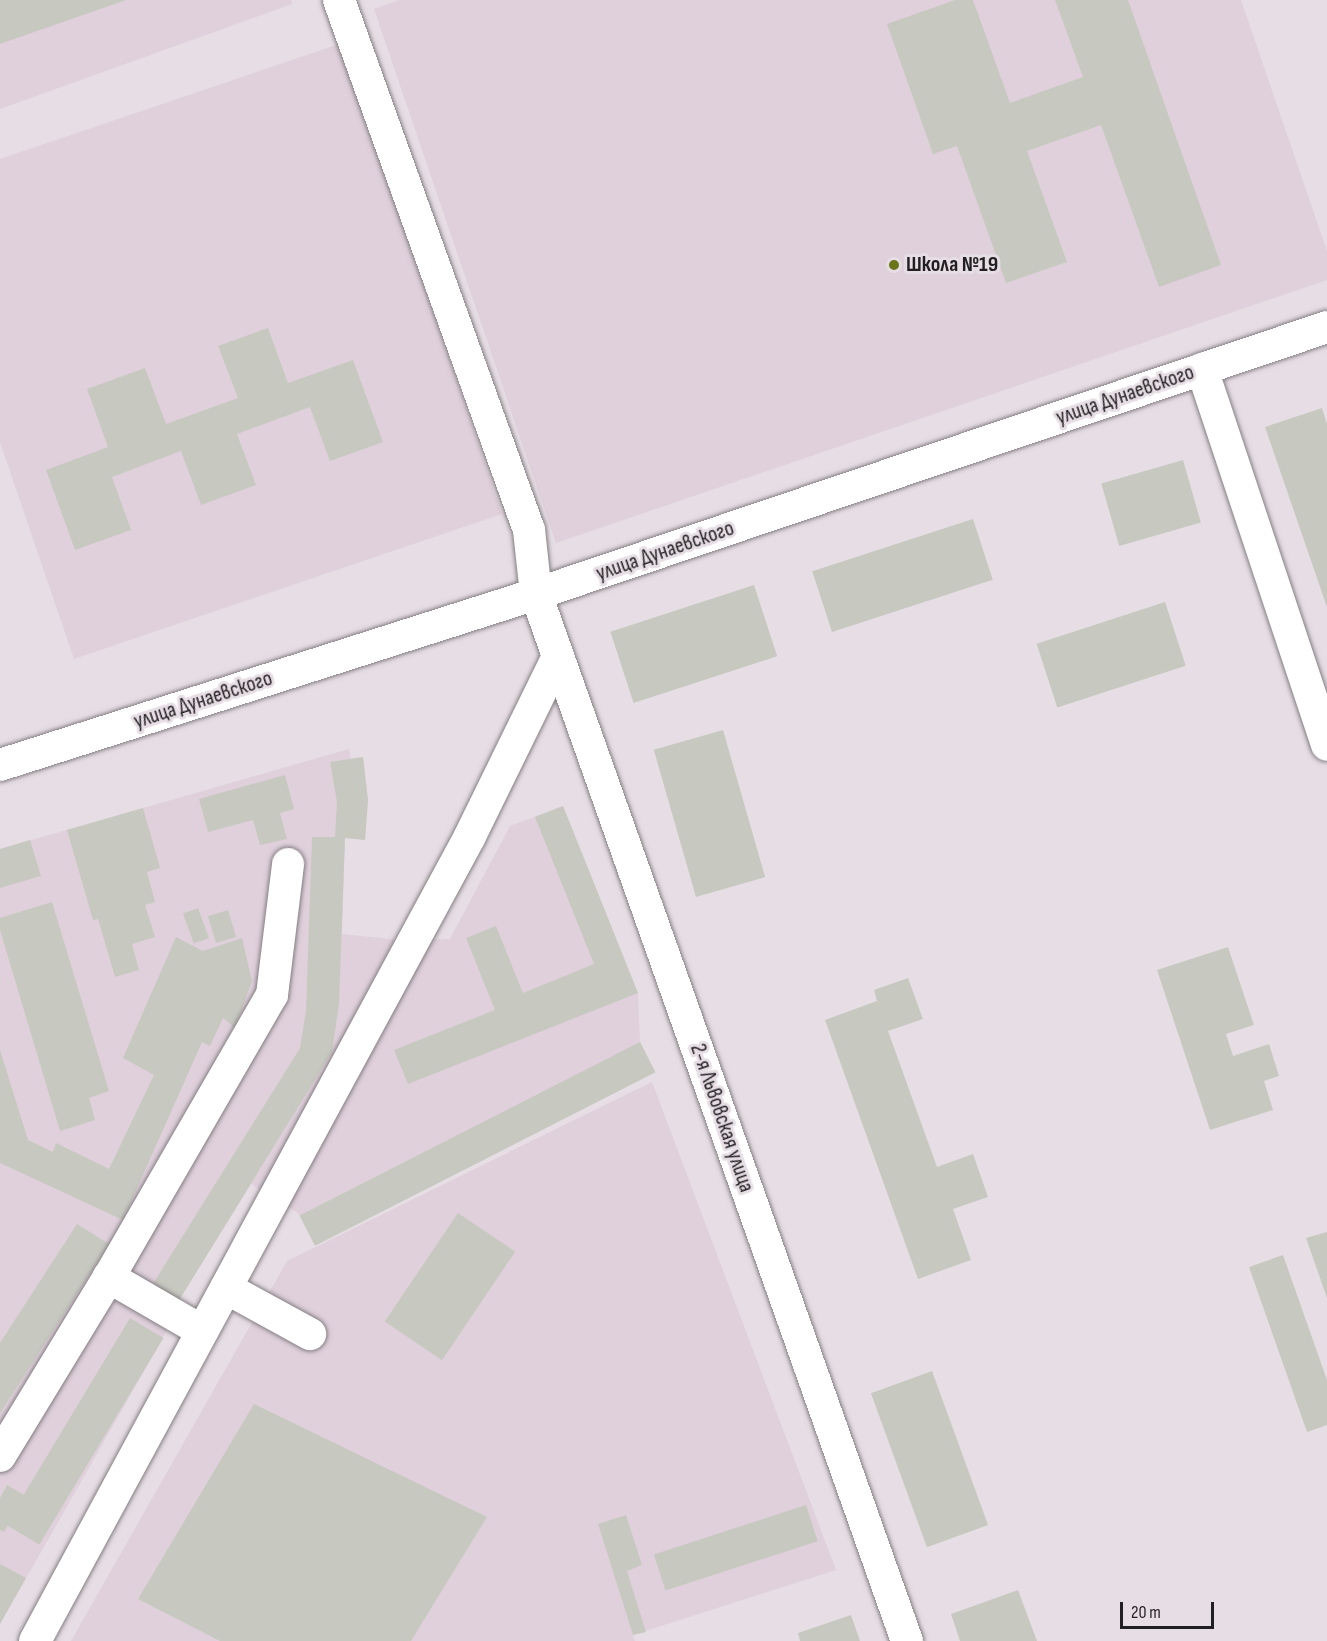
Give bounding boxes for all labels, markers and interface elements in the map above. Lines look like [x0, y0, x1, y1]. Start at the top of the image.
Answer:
place label: Школа №19 [906, 252, 998, 278]
marker: Школа №19 [887, 258, 901, 272]
street label: улица Дунаевского [1053, 359, 1197, 431]
street label: улица Дунаевского [593, 515, 737, 587]
street label: улица Дунаевского [130, 665, 276, 735]
street label: 2-я Львовская улица [684, 1040, 760, 1196]
scale bar [1123, 1590, 1218, 1628]
text: 20 m [1131, 1602, 1161, 1623]

